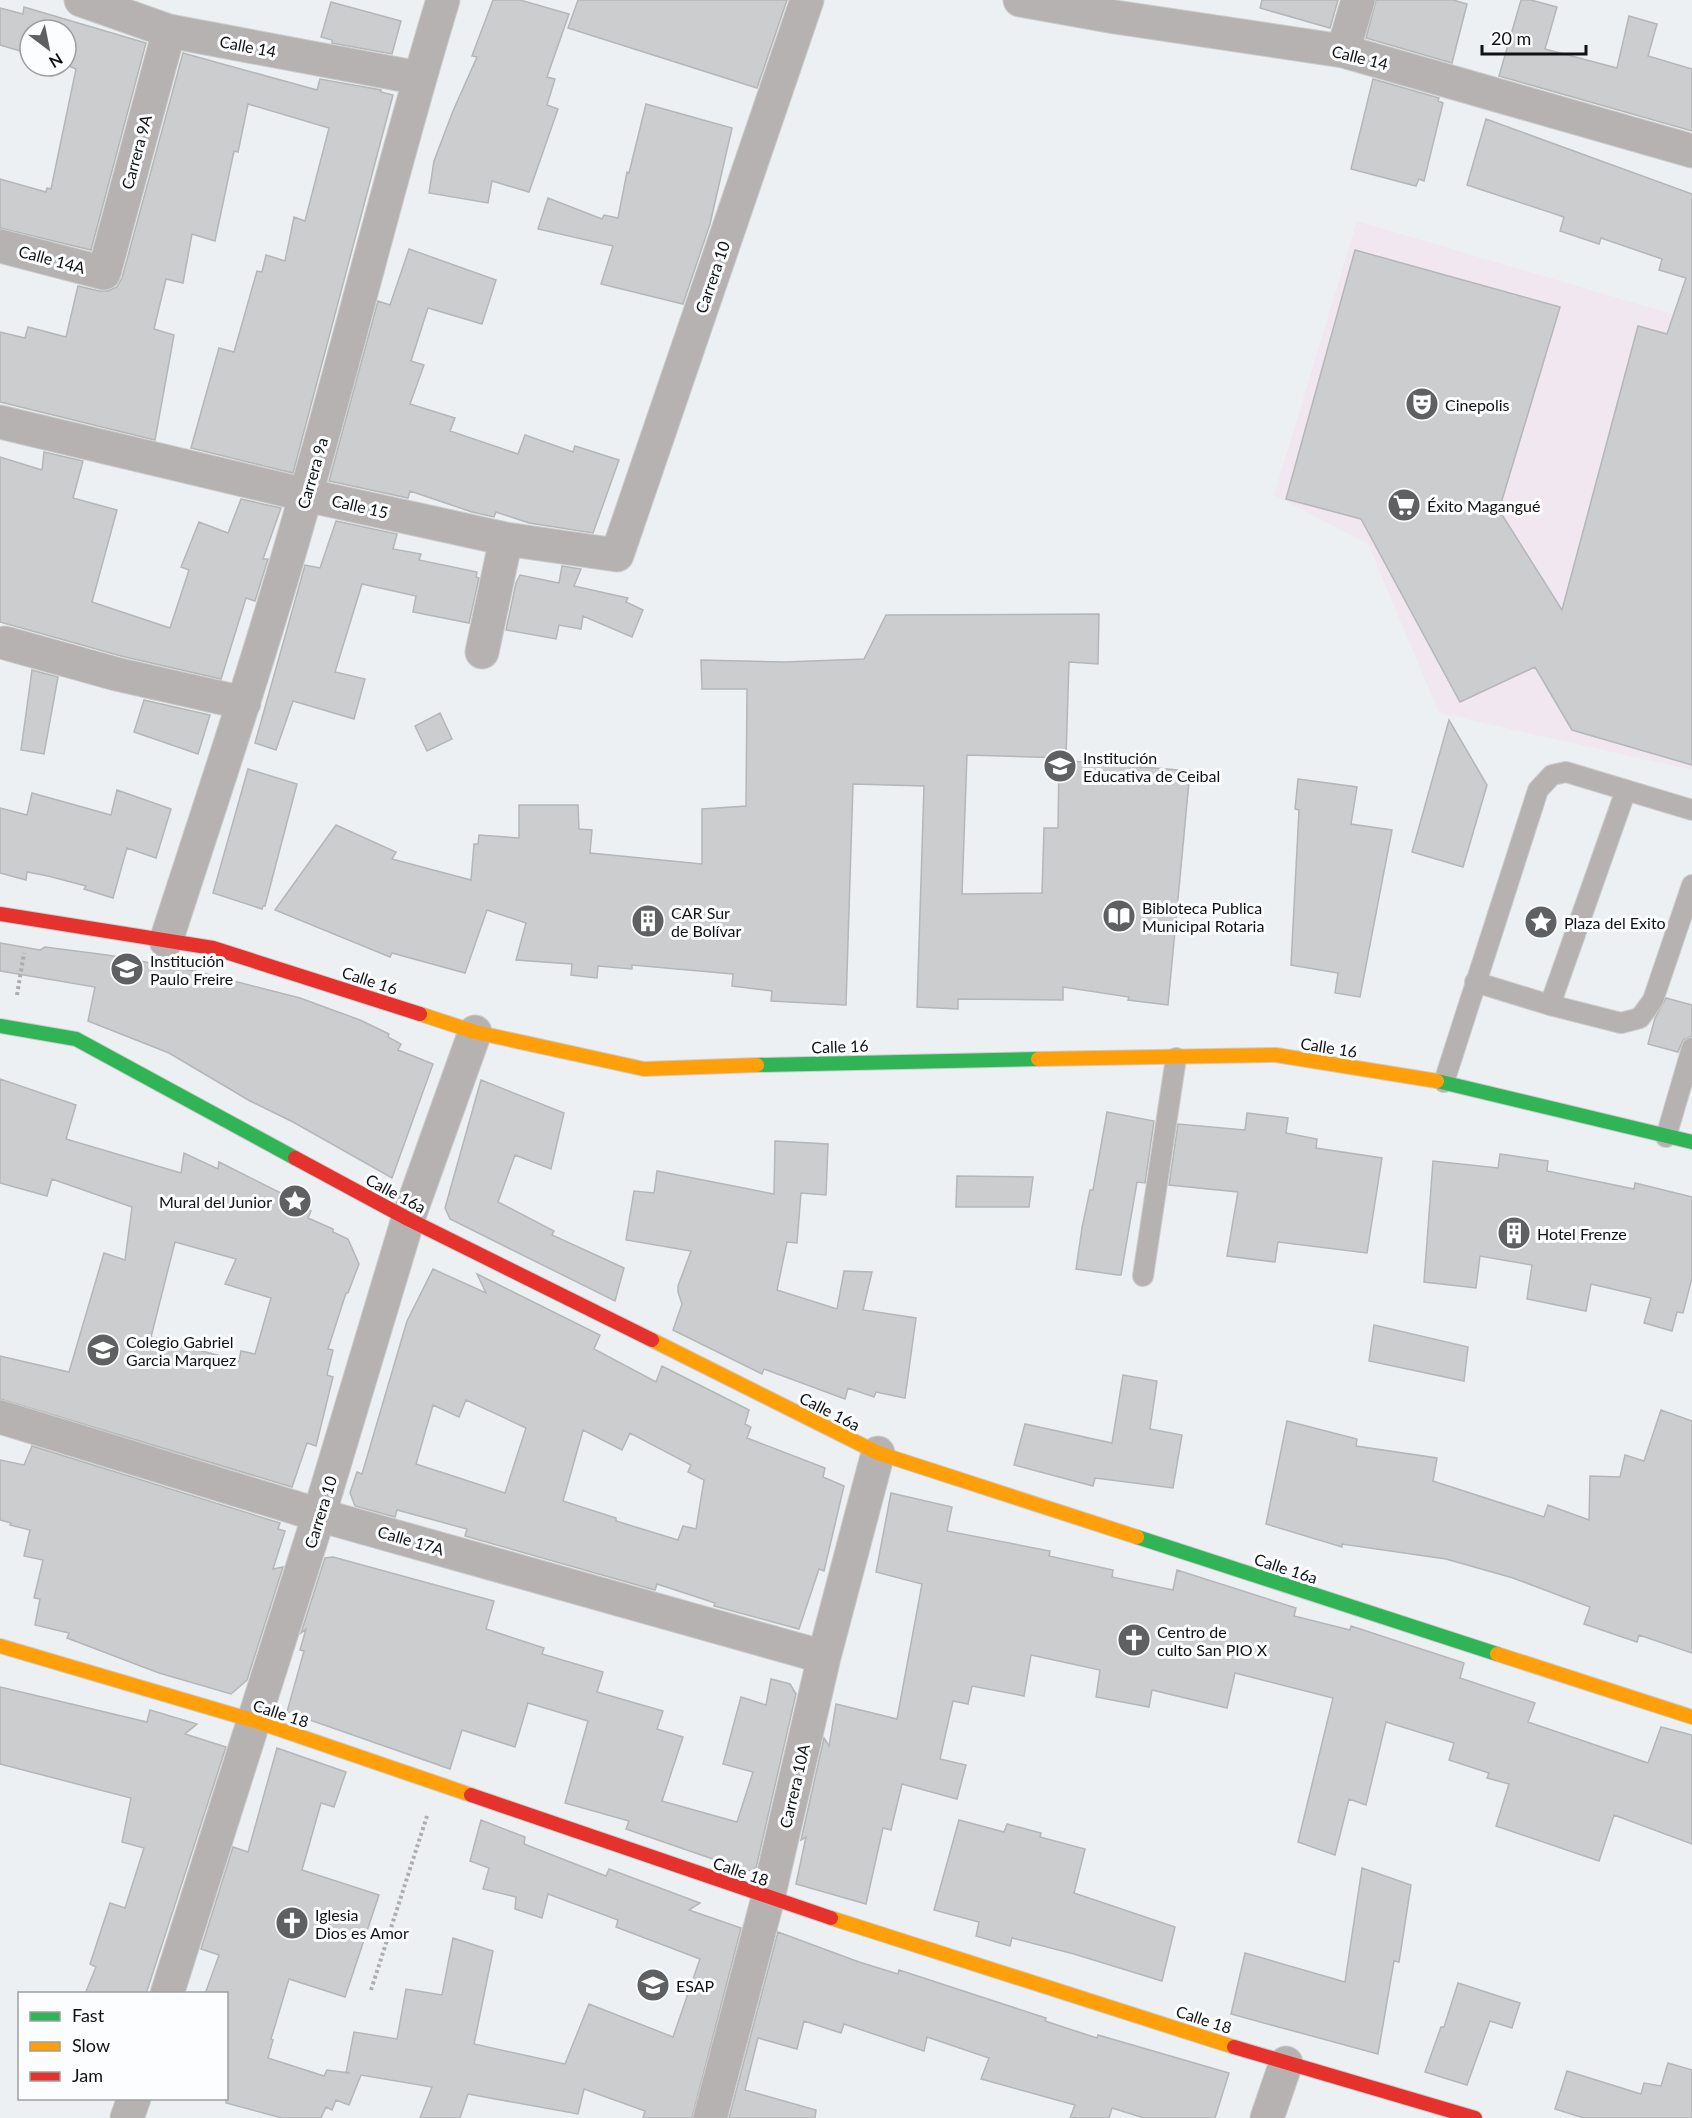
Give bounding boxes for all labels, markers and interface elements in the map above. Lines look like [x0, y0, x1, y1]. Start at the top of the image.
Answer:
north arrow [18, 18, 78, 78]
scale bar [1482, 18, 1586, 56]
text: 20 m [1491, 27, 1531, 49]
street label: Calle 14 [218, 31, 278, 61]
street label: Calle 14 [1330, 41, 1390, 73]
text: N [46, 50, 66, 72]
street label: Carrera 9A [117, 113, 155, 191]
street label: Carrera 10 [691, 239, 733, 315]
street label: Calle 14A [17, 241, 88, 277]
theatre icon: Cinepolis [1404, 386, 1440, 422]
place label: Cinepolis [1445, 395, 1510, 414]
street label: Carrera 9a [293, 435, 331, 511]
supermarket icon: Éxito Magangué [1386, 487, 1422, 523]
street label: Calle 15 [330, 490, 390, 522]
place label: Éxito Magangué [1427, 496, 1540, 515]
school or university icon: Institución Educativa de Ceibal [1042, 748, 1078, 784]
place label: Institución Educativa de Ceibal [1083, 748, 1220, 785]
library icon: Bibloteca Publica Municipal Rotaria [1101, 898, 1137, 934]
place label: Bibloteca Publica Municipal Rotaria [1142, 898, 1264, 935]
building icon: CAR Sur de Bolívar [630, 903, 666, 939]
place label: CAR Sur de Bolívar [671, 903, 741, 940]
place icon: Plaza del Exito [1523, 904, 1559, 940]
place label: Plaza del Exito [1564, 913, 1666, 932]
school or university icon: Institución Paulo Freire [109, 951, 145, 987]
place label: Institución Paulo Freire [150, 951, 233, 988]
street label: Calle 16 [340, 962, 400, 998]
street label: Calle 16 [1299, 1033, 1359, 1061]
street label: Calle 16 [811, 1036, 869, 1056]
street label: Calle 16a [363, 1169, 429, 1217]
place icon: Mural del Junior [277, 1183, 313, 1219]
place label: Mural del Junior [159, 1192, 272, 1211]
building icon: Hotel Frenze [1496, 1215, 1532, 1251]
place label: Hotel Frenze [1537, 1224, 1627, 1243]
school or university icon: Colegio Gabriel Garcia Marquez [85, 1332, 121, 1368]
place label: Colegio Gabriel Garcia Marquez [126, 1332, 236, 1369]
street label: Calle 16a [797, 1388, 863, 1434]
street label: Carrera 10 [300, 1473, 340, 1551]
street label: Calle 17A [376, 1521, 447, 1559]
street label: Calle 16a [1252, 1549, 1320, 1587]
church icon: Centro de culto San PIO X [1116, 1622, 1152, 1658]
place label: Centro de culto San PIO X [1157, 1622, 1268, 1659]
street label: Calle 18 [251, 1695, 311, 1731]
street label: Carrera 10A [775, 1742, 813, 1830]
street label: Calle 18 [711, 1853, 771, 1889]
church icon: Iglesia Dios es Amor [274, 1905, 310, 1941]
place label: Iglesia Dios es Amor [315, 1905, 409, 1942]
school or university icon: ESAP [635, 1967, 671, 2003]
place label: ESAP [676, 1976, 715, 1995]
legend [18, 1992, 228, 2100]
street label: Calle 18 [1174, 2001, 1234, 2037]
text: Fast [72, 2004, 105, 2026]
text: Slow [72, 2034, 110, 2056]
text: Jam [72, 2064, 103, 2086]

